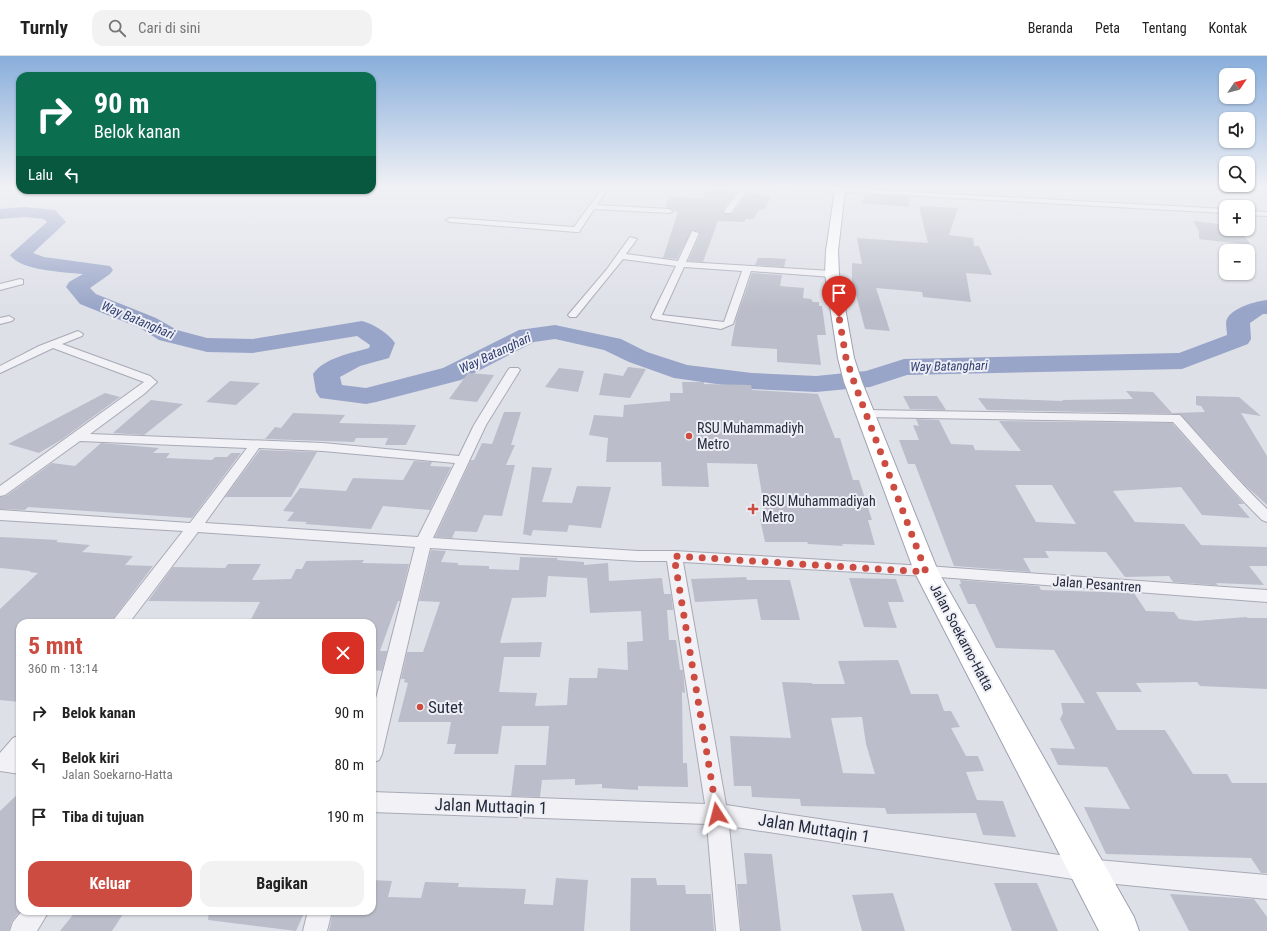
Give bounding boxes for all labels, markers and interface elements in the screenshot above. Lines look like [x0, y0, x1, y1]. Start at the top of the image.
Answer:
search box [92, 10, 372, 46]
text: Turnly [20, 16, 68, 39]
icon: search [106, 17, 128, 39]
text: Cari di sini [138, 19, 200, 37]
text: Beranda [1028, 20, 1073, 36]
text: Peta [1095, 20, 1120, 36]
text: Tentang [1142, 20, 1187, 36]
text: Kontak [1209, 20, 1247, 36]
north arrow [1219, 68, 1255, 104]
map controls [1219, 68, 1255, 280]
text: 90 m [94, 87, 150, 120]
icon: right [28, 88, 80, 140]
button: sound [1219, 112, 1255, 148]
text: Belok kanan [94, 121, 180, 142]
button: search [1219, 156, 1255, 192]
icon: left [61, 164, 83, 186]
text: Lalu [28, 166, 53, 184]
button: + [1219, 200, 1255, 236]
button: − [1219, 244, 1255, 280]
pin [822, 276, 856, 317]
icon: arrive [828, 282, 850, 304]
water label: Way Batanghari [99, 298, 177, 342]
water label: Way Batanghari [457, 330, 533, 376]
water label: Way Batanghari [910, 358, 988, 374]
place label: RSU Muhammadiyh Metro [697, 420, 804, 452]
marker: RSU Muhammadiyh Metro [684, 431, 694, 441]
place label: RSU Muhammadiyah Metro [762, 493, 876, 525]
marker: RSU Muhammadiyah Metro [747, 503, 759, 515]
street label: Jalan Pesantren [1052, 573, 1142, 595]
street label: Jalan Soekarno-Hatta [927, 581, 997, 693]
text: 5 mnt [28, 632, 83, 660]
button: close [322, 632, 364, 674]
text: 360 m · 13:14 [28, 661, 98, 676]
place label: Sutet [428, 697, 463, 717]
icon: right [28, 702, 50, 724]
marker: Sutet [415, 702, 425, 712]
text: Belok kanan [62, 704, 136, 722]
text: 90 m [334, 704, 364, 722]
text: Belok kiri [62, 749, 119, 767]
icon: left [28, 754, 50, 776]
text: 80 m [334, 756, 364, 774]
text: Jalan Soekarno-Hatta [62, 767, 173, 782]
position arrow [696, 793, 738, 835]
street label: Jalan Muttaqin 1 [434, 794, 548, 818]
icon: arrive [28, 806, 50, 828]
text: Tiba di tujuan [62, 808, 144, 826]
text: 190 m [327, 808, 364, 826]
street label: Jalan Muttaqin 1 [757, 809, 871, 847]
button: Keluar [28, 861, 192, 907]
button: Bagikan [200, 861, 364, 907]

